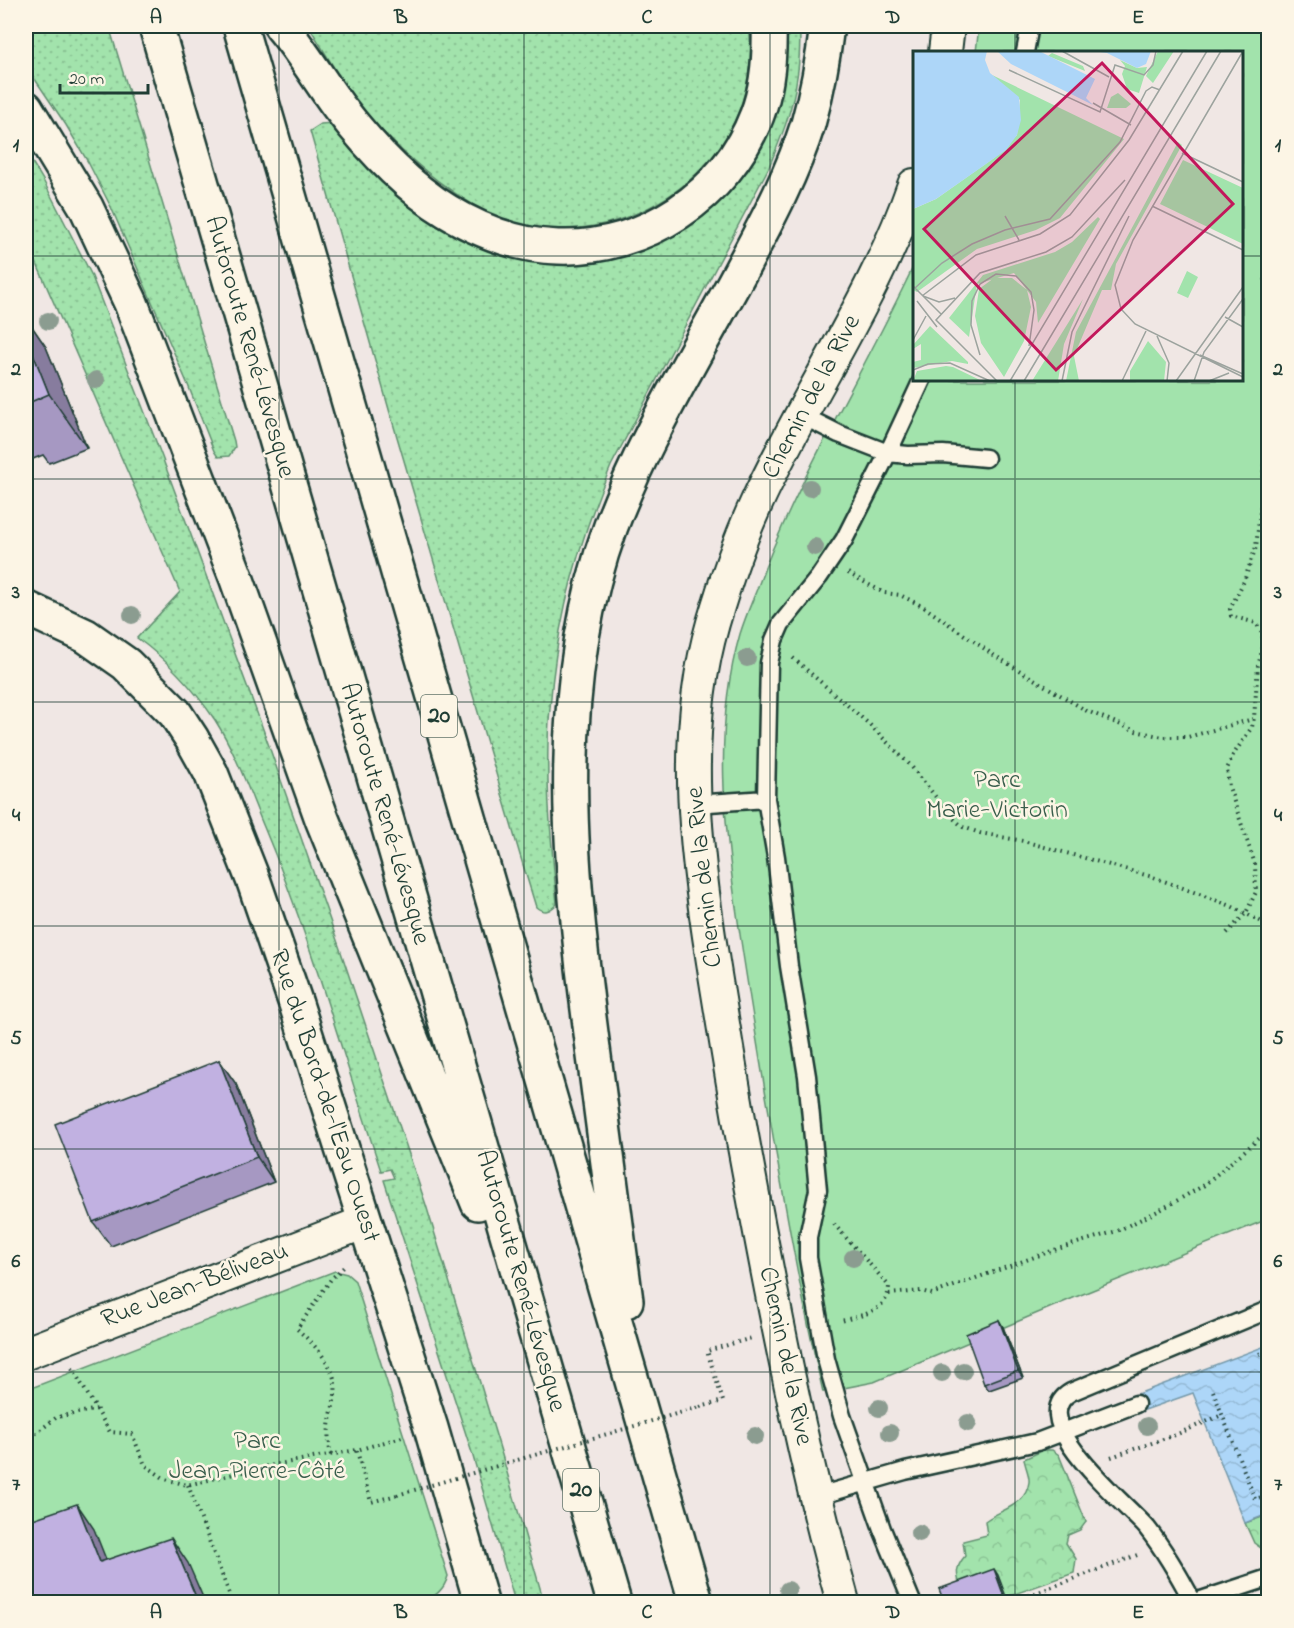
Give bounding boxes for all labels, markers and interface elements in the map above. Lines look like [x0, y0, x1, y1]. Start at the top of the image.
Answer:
text: A [150, 4, 162, 33]
text: B [393, 4, 408, 33]
text: C [642, 4, 653, 33]
text: D [885, 4, 900, 33]
text: E [1132, 4, 1144, 33]
inset map [913, 51, 1243, 381]
scale bar [60, 57, 148, 95]
text: 20 m [69, 67, 104, 93]
text: 1 [13, 132, 20, 161]
text: 1 [1275, 132, 1282, 161]
street label: Autoroute René-Lévesque [193, 212, 305, 483]
street label: Chemin de la Rive [753, 308, 872, 486]
text: 2 [10, 356, 21, 385]
text: 2 [1272, 356, 1283, 385]
text: 3 [11, 579, 20, 608]
text: 3 [1273, 579, 1282, 608]
street label: Autoroute René-Lévesque [328, 679, 440, 950]
road number: 20 [421, 695, 457, 737]
park label: Parc Marie-Victorin [926, 762, 1068, 830]
street label: Chemin de la Rive [677, 784, 733, 969]
text: 4 [12, 802, 21, 831]
text: 4 [1274, 802, 1283, 831]
street label: Rue du Bord-de-l'Eau Ouest [259, 944, 389, 1248]
text: 5 [10, 1025, 22, 1054]
text: 5 [1272, 1025, 1284, 1054]
street label: Autoroute René-Lévesque [464, 1146, 576, 1417]
street label: Rue Jean-Béliveau [96, 1233, 294, 1339]
text: 6 [12, 1248, 21, 1277]
text: 6 [1274, 1248, 1283, 1277]
street label: Chemin de la Rive [748, 1263, 823, 1449]
park label: Parc Jean-Pierre-Côté [169, 1423, 346, 1491]
road number: 20 [563, 1469, 599, 1511]
text: 7 [12, 1471, 21, 1500]
text: 7 [1274, 1471, 1283, 1500]
text: A [150, 1599, 162, 1628]
text: B [393, 1599, 408, 1628]
text: C [642, 1599, 653, 1628]
text: D [885, 1599, 900, 1628]
text: E [1132, 1599, 1144, 1628]

